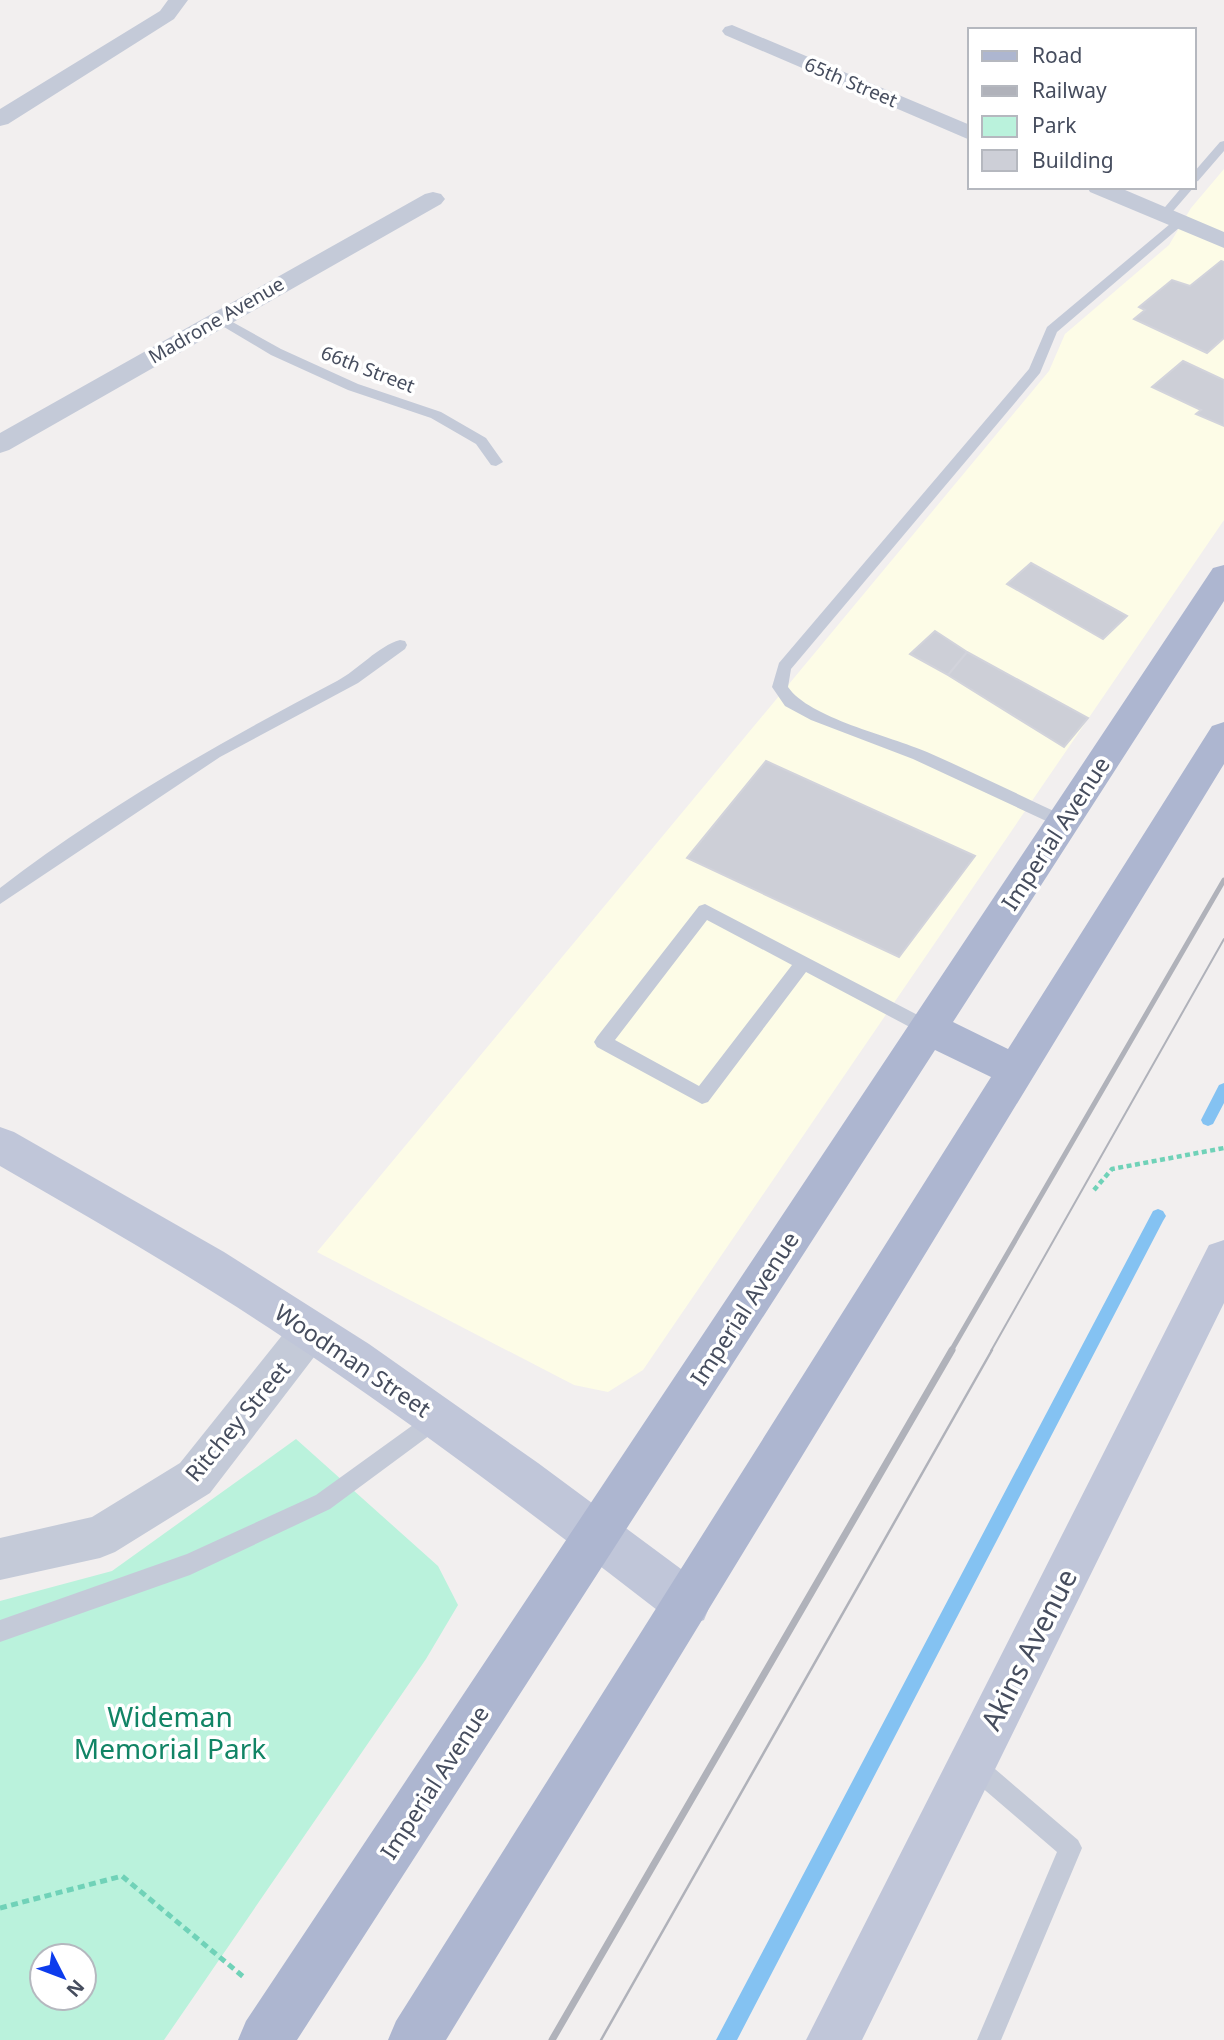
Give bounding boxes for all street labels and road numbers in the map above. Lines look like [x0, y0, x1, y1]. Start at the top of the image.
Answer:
street label: 65th Street [801, 51, 901, 113]
street label: Madrone Avenue [143, 271, 289, 369]
street label: 66th Street [317, 339, 419, 399]
street label: Imperial Avenue [993, 750, 1117, 916]
street label: Imperial Avenue [682, 1225, 806, 1391]
street label: Woodman Street [269, 1296, 437, 1424]
street label: Ritchey Street [177, 1354, 297, 1488]
street label: Akins Avenue [971, 1562, 1085, 1736]
street label: Imperial Avenue [372, 1699, 496, 1865]

